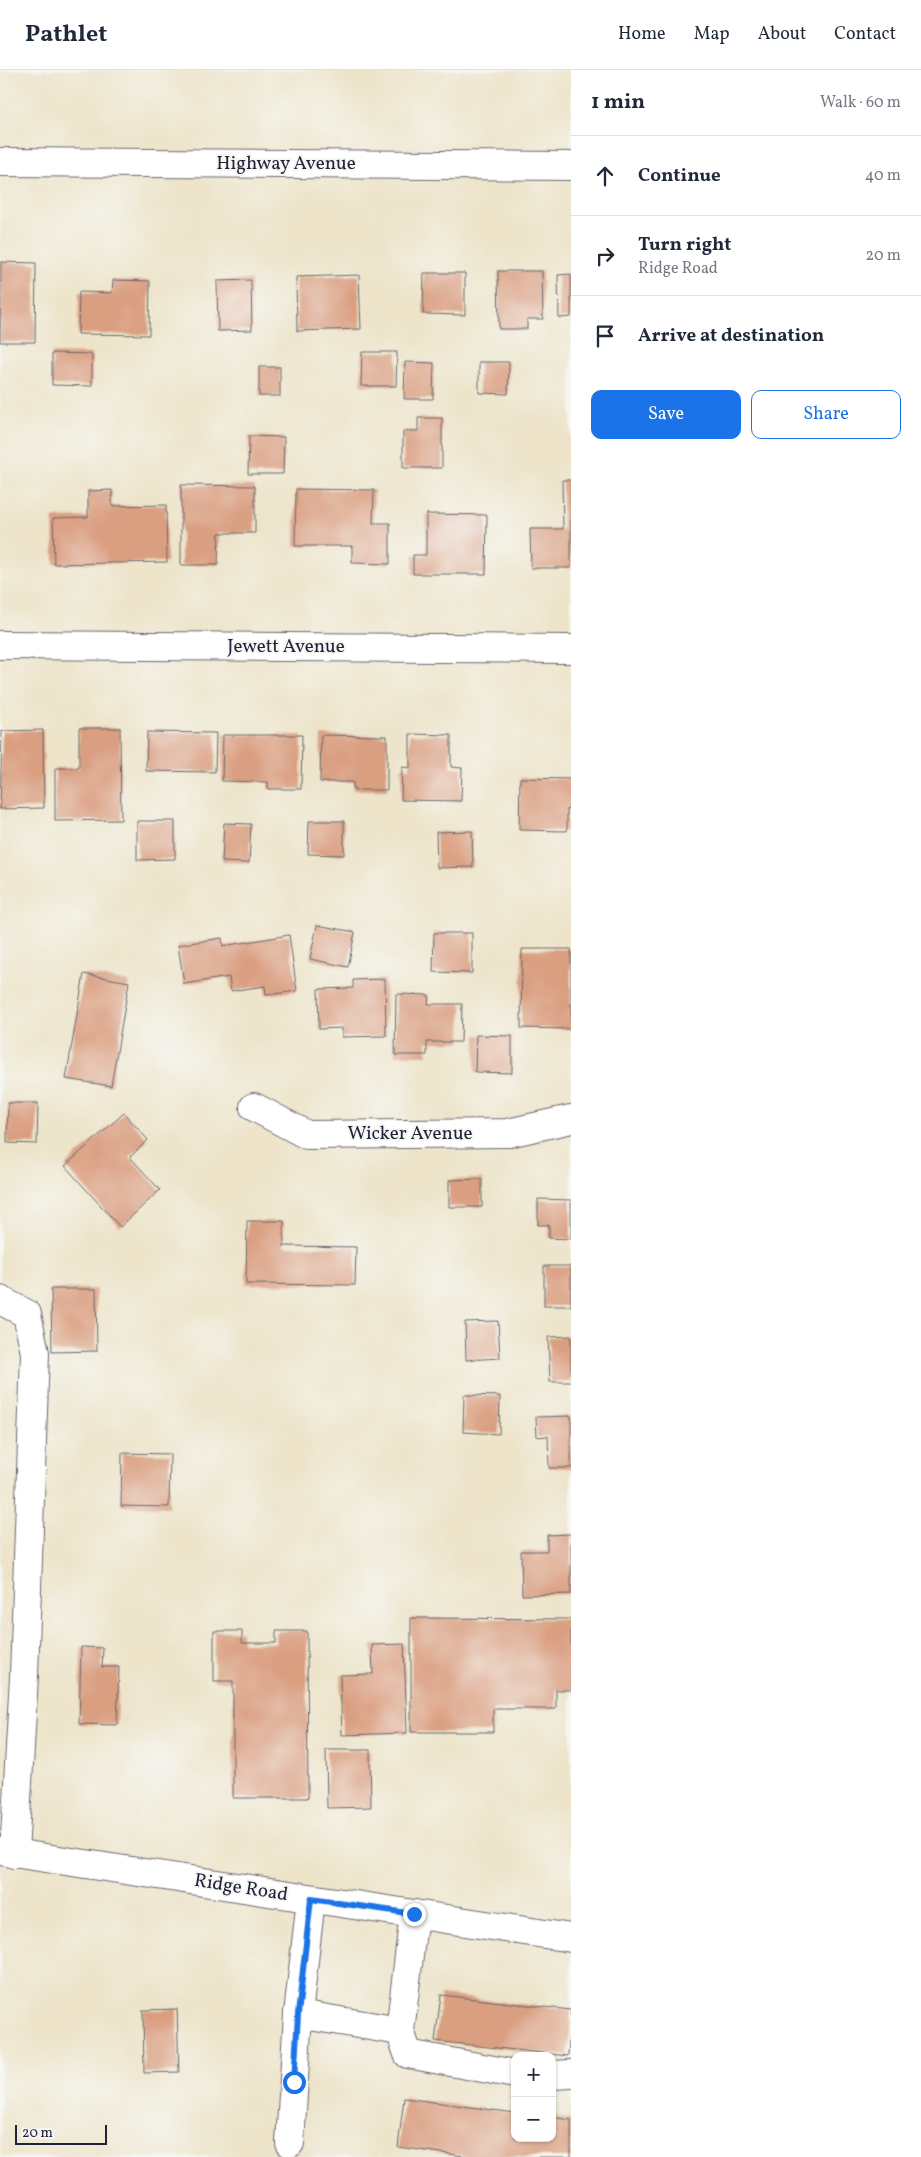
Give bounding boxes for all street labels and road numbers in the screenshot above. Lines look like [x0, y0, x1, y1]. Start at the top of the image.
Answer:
street label: Highway Avenue [216, 151, 356, 177]
street label: Jewett Avenue [227, 634, 345, 660]
street label: Wicker Avenue [347, 1121, 473, 1147]
street label: Ridge Road [192, 1868, 290, 1908]

